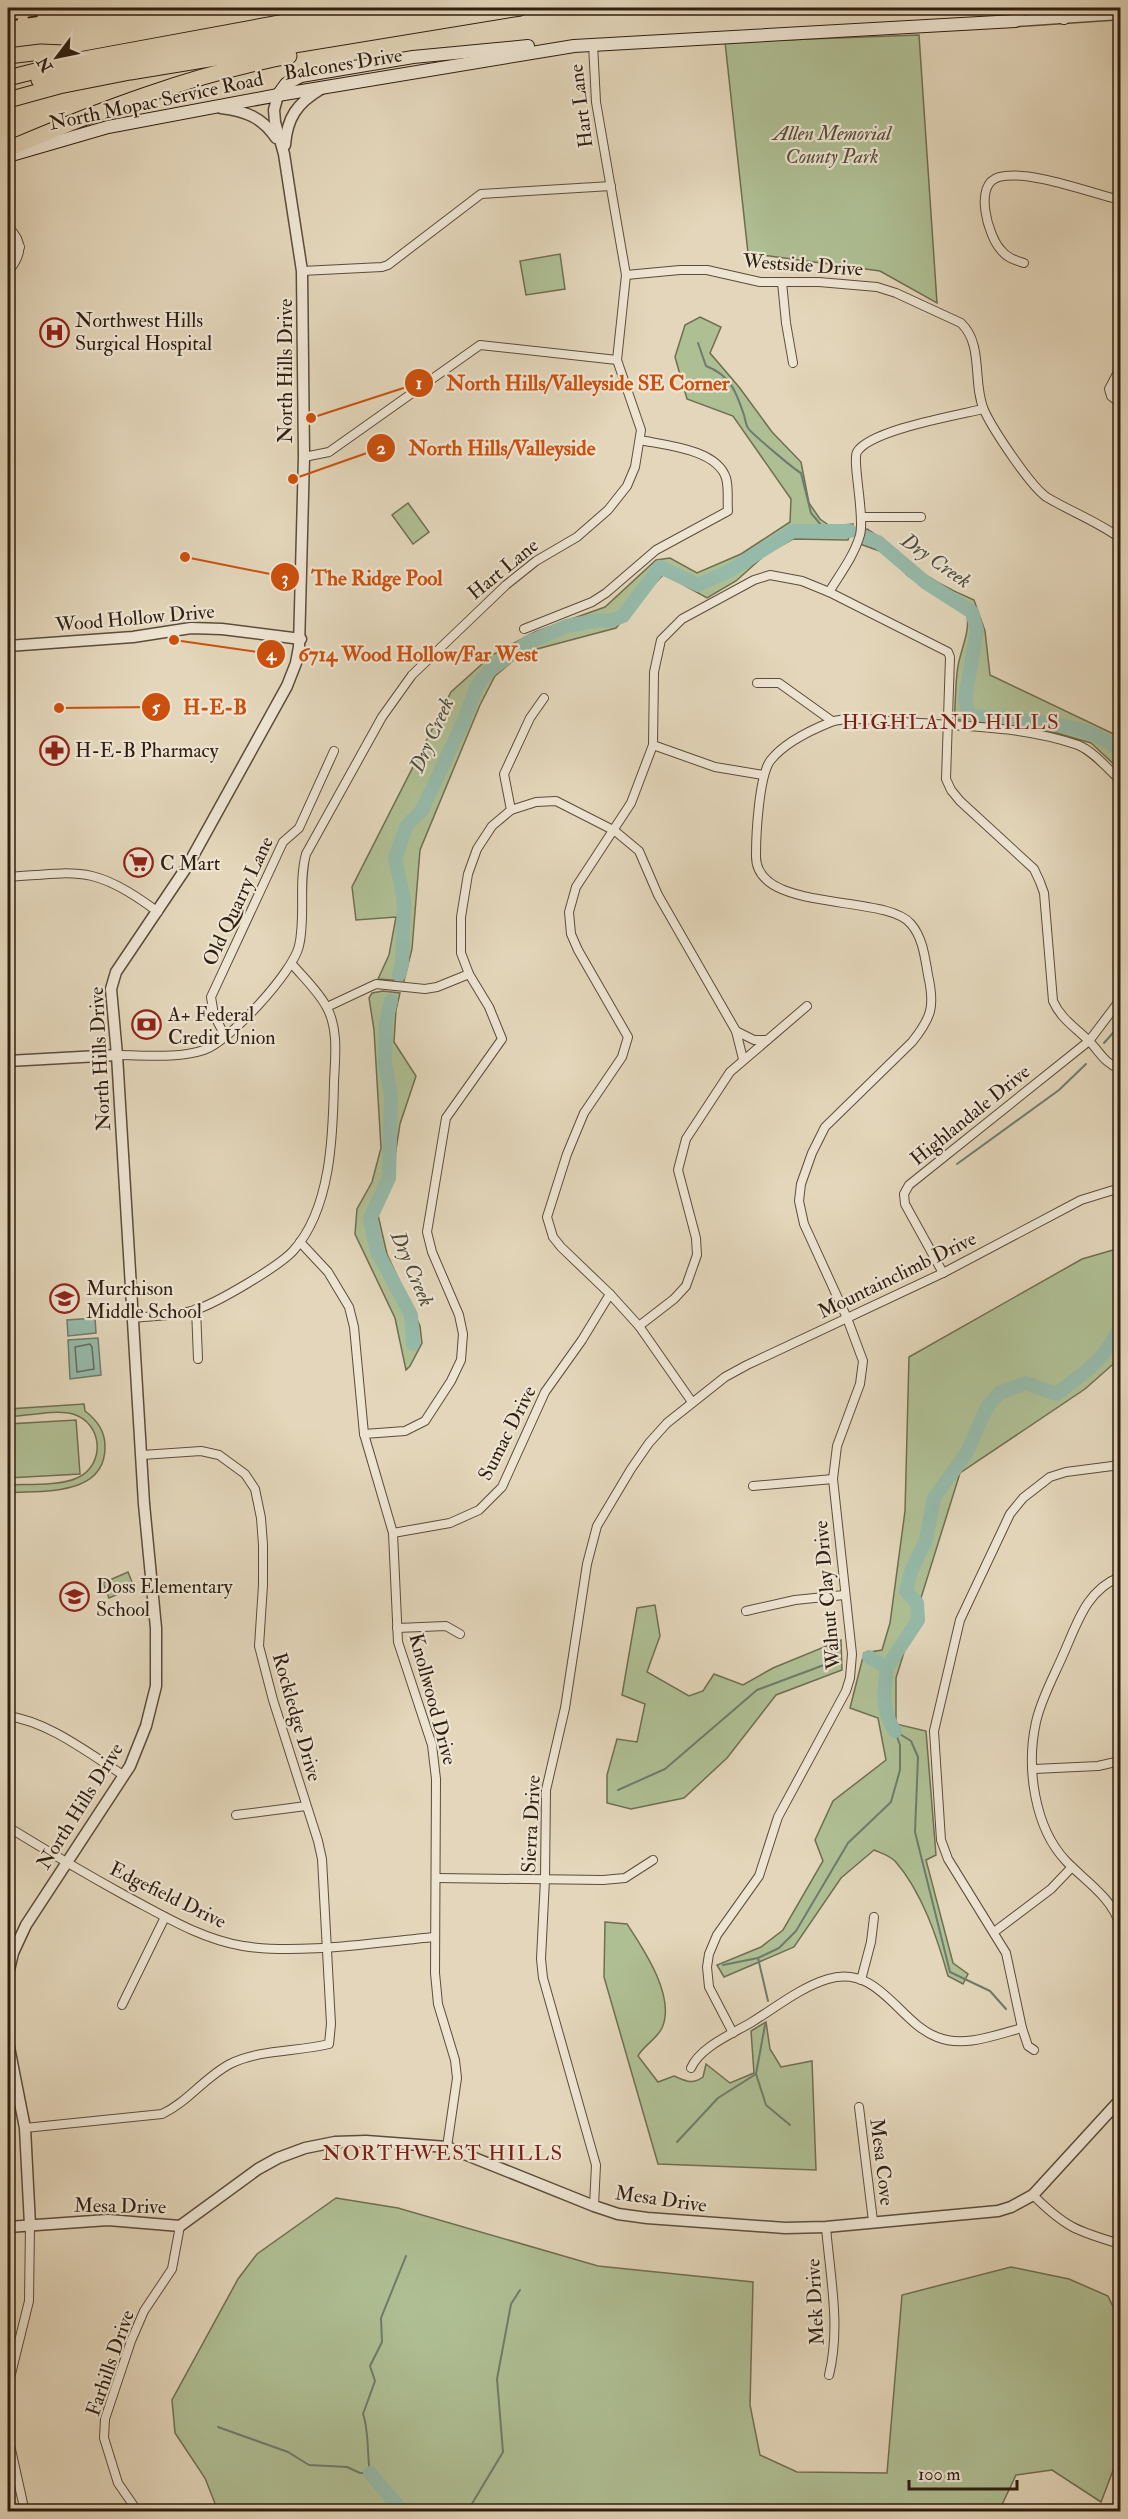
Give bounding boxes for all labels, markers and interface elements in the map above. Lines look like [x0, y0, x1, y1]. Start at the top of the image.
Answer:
north arrow [27, 27, 87, 87]
street label: Balcones Drive [282, 42, 404, 86]
text: N [32, 52, 58, 77]
street label: Hart Lane [563, 63, 599, 149]
street label: North Mopac Service Road [47, 66, 266, 137]
park label: Allen Memorial County Park [771, 121, 893, 169]
street label: Westside Drive [741, 248, 864, 282]
street label: North Hills Drive [273, 299, 298, 443]
place label: Northwest Hills Surgical Hospital [75, 308, 212, 357]
hospital icon: Northwest Hills Surgical Hospital [38, 316, 70, 348]
callout: North Hills/Valleyside SE Corner [404, 363, 741, 402]
text: North Hills/Valleyside SE Corner [445, 370, 731, 397]
text: 1 [416, 372, 422, 395]
callout: North Hills/Valleyside [366, 428, 607, 467]
text: North Hills/Valleyside [408, 435, 596, 462]
text: 2 [376, 437, 386, 460]
water label: Dry Creek [895, 527, 976, 595]
street label: Hart Lane [462, 533, 544, 605]
callout: The Ridge Pool [270, 558, 455, 597]
text: The Ridge Pool [310, 565, 443, 592]
text: 3 [282, 567, 289, 590]
street label: Wood Hollow Drive [53, 599, 216, 637]
callout: 6714 Wood Hollow/Far West [256, 634, 550, 673]
text: 6714 Wood Hollow/Far West [298, 641, 538, 668]
text: 4 [265, 643, 277, 666]
callout: H-E-B [141, 687, 259, 726]
water label: Dry Creek [403, 693, 460, 778]
text: H-E-B [183, 694, 247, 721]
text: 5 [152, 696, 161, 719]
district label: HIGHLAND HILLS [842, 709, 1060, 736]
pharmacy icon: H-E-B Pharmacy [38, 734, 70, 766]
place label: H-E-B Pharmacy [75, 738, 220, 763]
street label: Old Quarry Lane [197, 832, 279, 970]
supermarket icon: C Mart [123, 847, 155, 879]
place label: C Mart [160, 851, 221, 876]
street label: North Hills Drive [84, 986, 116, 1132]
place label: A+ Federal Credit Union [167, 1002, 276, 1050]
bank icon: A+ Federal Credit Union [131, 1009, 163, 1041]
street label: Highlandale Drive [905, 1059, 1035, 1171]
water label: Dry Creek [384, 1226, 440, 1311]
street label: Mountainclimb Drive [814, 1226, 980, 1324]
place label: Murchison Middle School [86, 1276, 202, 1324]
school or university icon: Murchison Middle School [49, 1283, 81, 1315]
street label: Sumac Drive [472, 1381, 542, 1485]
street label: Walnut Clay Drive [808, 1519, 846, 1672]
place label: Doss Elementary School [96, 1574, 234, 1622]
school or university icon: Doss Elementary School [59, 1581, 91, 1613]
street label: Knollwood Drive [403, 1630, 463, 1768]
street label: Rockledge Drive [267, 1650, 327, 1784]
street label: North Hills Drive [31, 1738, 129, 1874]
street label: Sierra Drive [516, 1775, 546, 1873]
street label: Edgefield Drive [106, 1856, 230, 1934]
street label: Mesa Cove [864, 2117, 900, 2207]
district label: NORTHWEST HILLS [322, 2140, 564, 2167]
street label: Mesa Drive [613, 2180, 709, 2218]
street label: Mesa Drive [74, 2193, 166, 2219]
street label: Mek Drive [800, 2258, 830, 2346]
street label: Farhills Drive [80, 2307, 140, 2419]
scale bar [909, 2453, 1017, 2491]
text: 100 m [918, 2463, 961, 2486]

